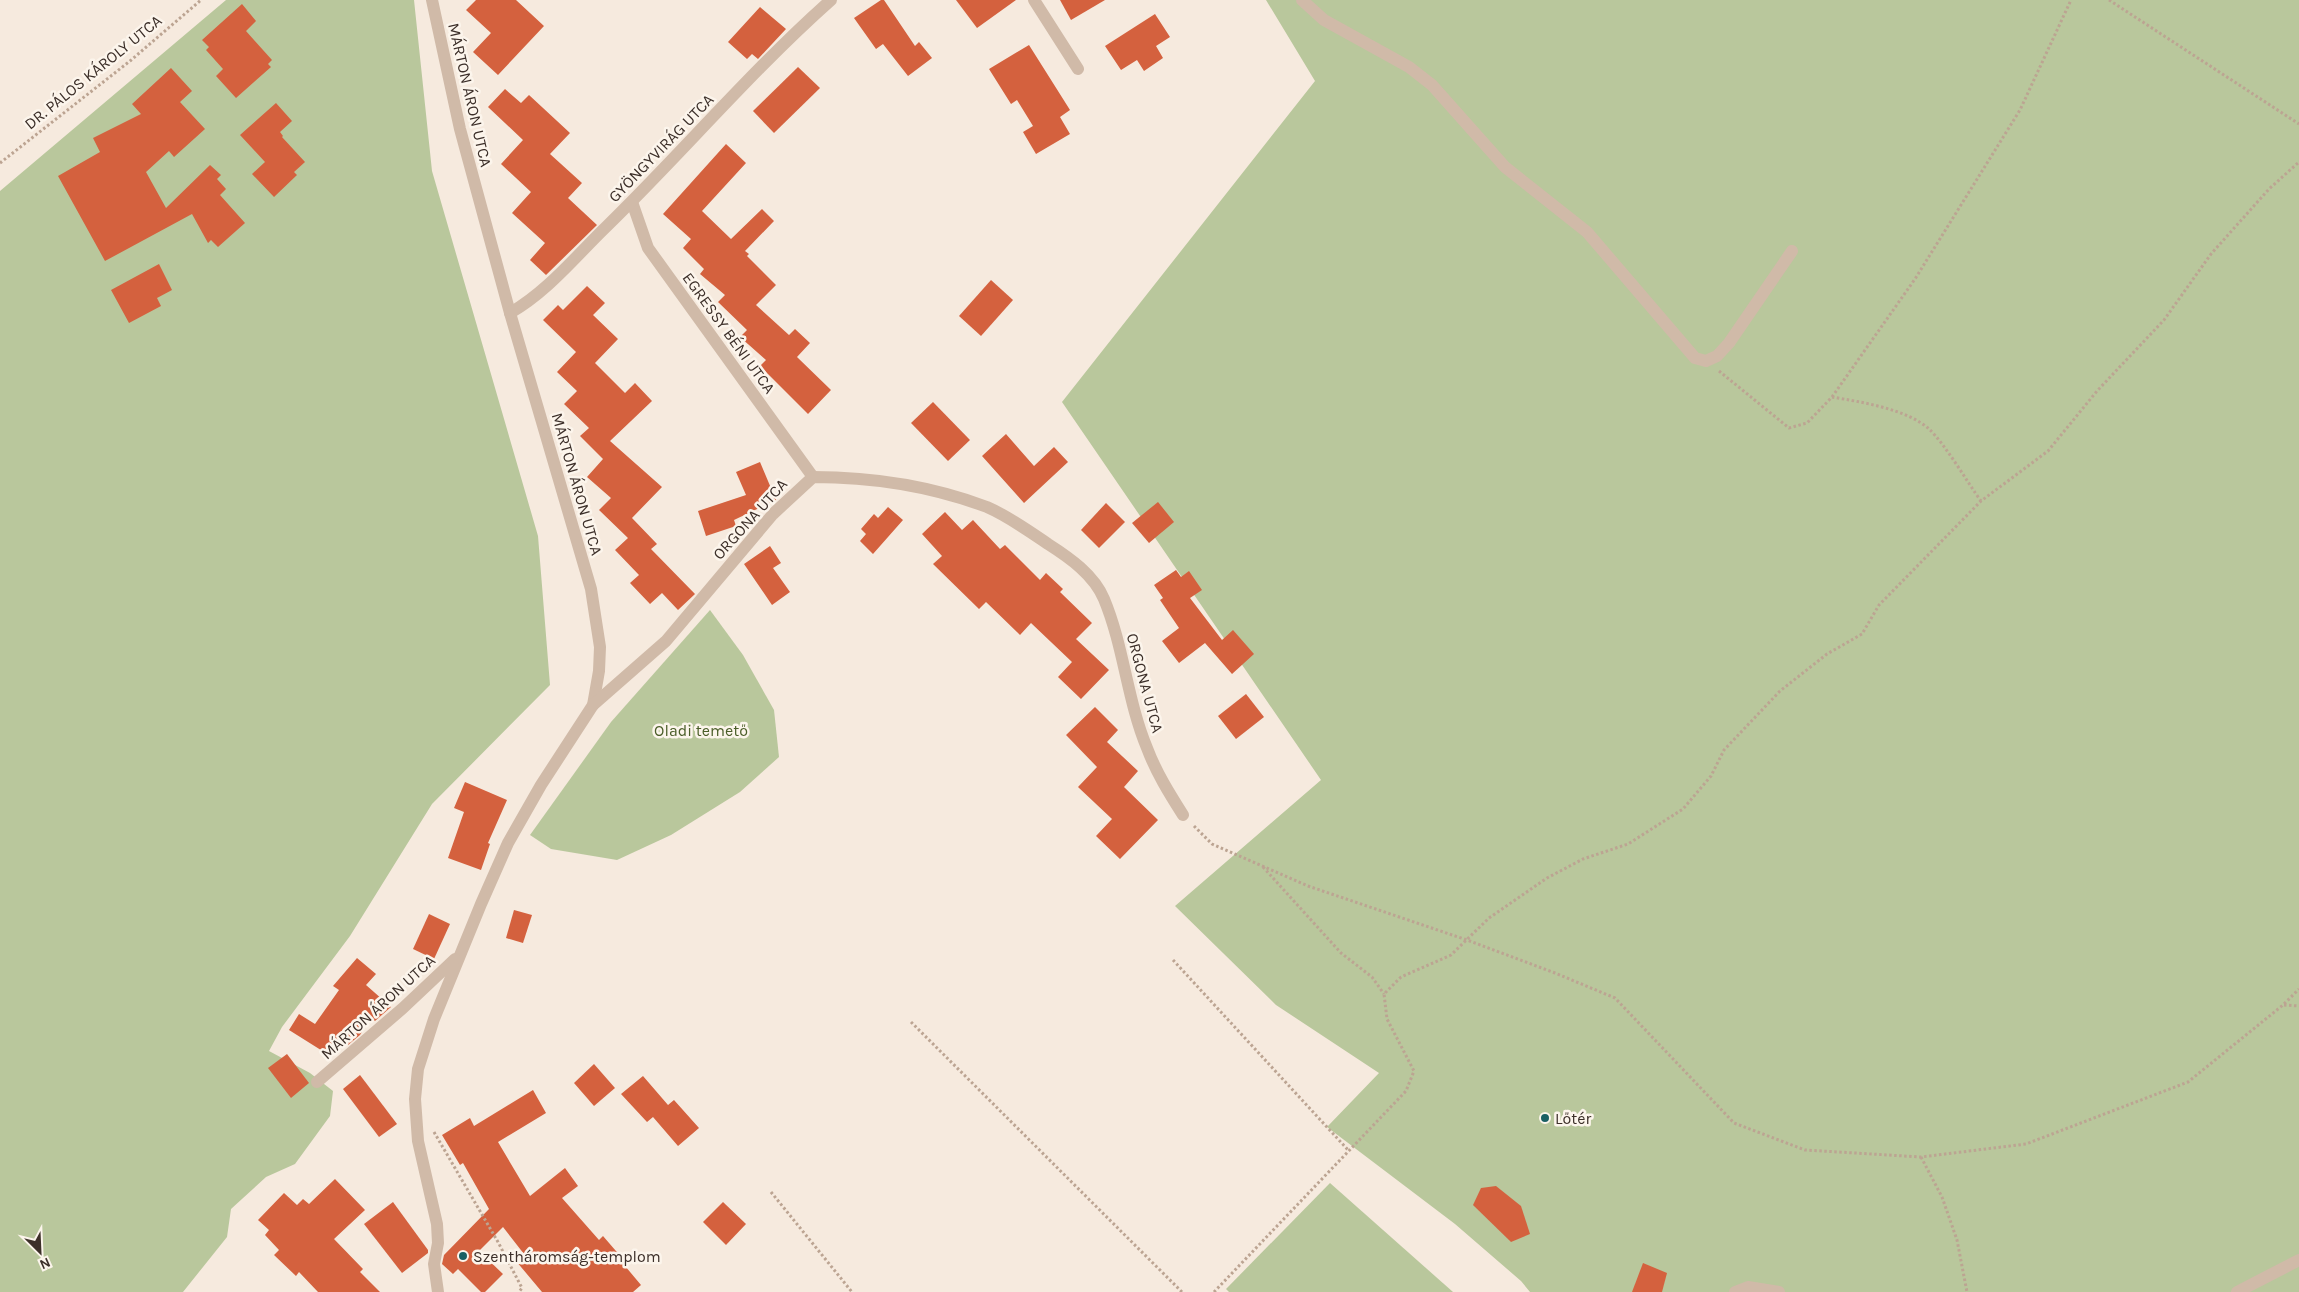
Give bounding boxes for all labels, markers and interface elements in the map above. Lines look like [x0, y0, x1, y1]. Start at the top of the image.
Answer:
street label: DR. PÁLOS KÁROLY UTCA [21, 11, 165, 133]
street label: MÁRTON ÁRON UTCA [444, 21, 496, 169]
street label: GYÖNGYVIRÁG UTCA [604, 90, 718, 206]
street label: EGRESSY BÉNI UTCA [679, 269, 779, 397]
street label: MÁRTON ÁRON UTCA [548, 411, 606, 557]
street label: ORGONA UTCA [709, 475, 791, 563]
street label: ORGONA UTCA [1123, 631, 1167, 735]
park label: Oladi temető [654, 721, 748, 740]
street label: MÁRTON ÁRON UTCA [317, 951, 439, 1063]
place label: Lőtér [1555, 1109, 1591, 1128]
marker: Lőtér [1539, 1112, 1551, 1124]
north arrow [15, 1227, 65, 1277]
place label: Szentháromság-templom [473, 1247, 661, 1266]
marker: Szentháromság-templom [457, 1250, 469, 1262]
text: N [37, 1254, 53, 1273]

